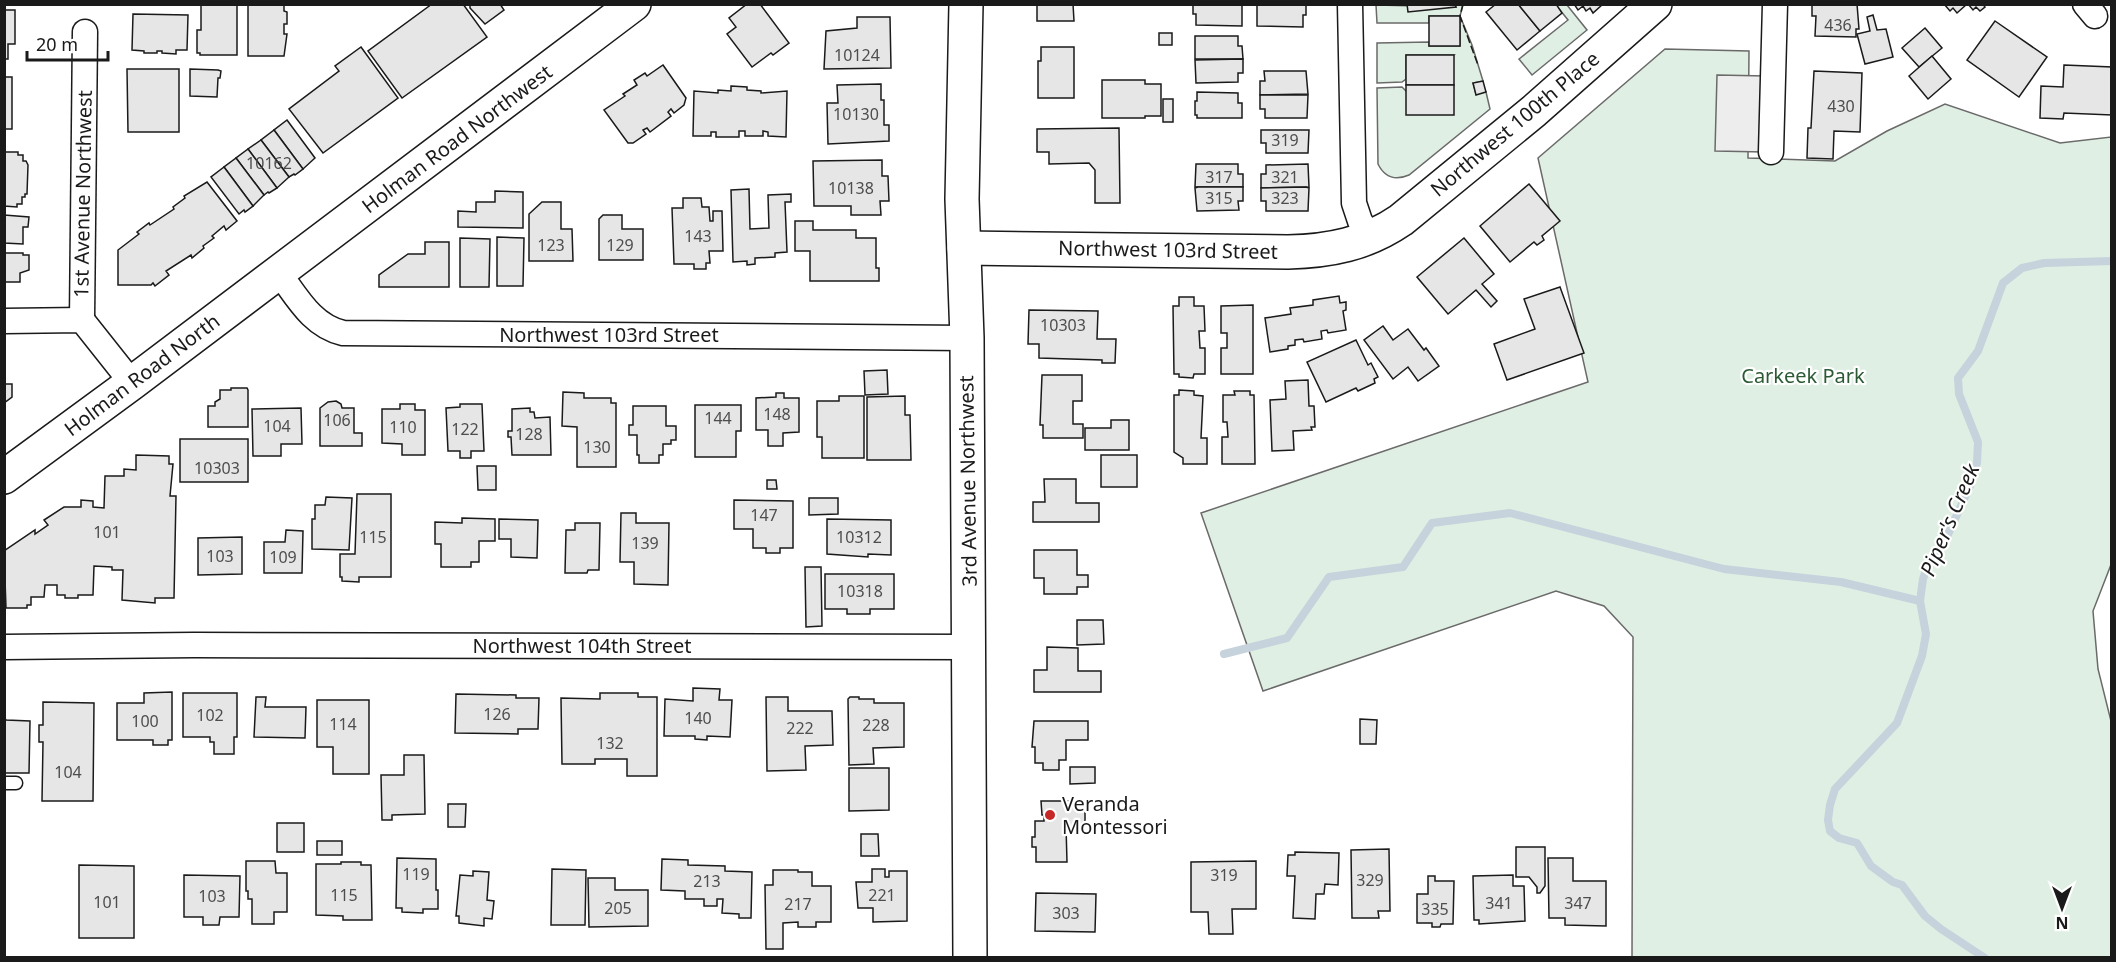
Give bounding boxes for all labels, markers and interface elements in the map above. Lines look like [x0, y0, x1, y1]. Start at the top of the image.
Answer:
house number: 436 [1824, 14, 1852, 36]
scale bar [27, 24, 108, 62]
text: 20 m [36, 32, 78, 56]
house number: 10124 [834, 44, 880, 66]
street label: Northwest 100th Place [1425, 45, 1605, 202]
street label: Holman Road Northwest [356, 58, 557, 219]
street label: 1st Avenue Northwest [67, 90, 98, 298]
house number: 430 [1827, 95, 1855, 117]
house number: 10130 [833, 103, 879, 125]
house number: 319 [1271, 129, 1299, 151]
house number: 10162 [246, 152, 292, 174]
house number: 317 [1205, 166, 1233, 188]
house number: 321 [1271, 166, 1299, 188]
house number: 10138 [828, 177, 874, 199]
house number: 315 [1205, 187, 1233, 209]
house number: 323 [1271, 187, 1299, 209]
house number: 143 [684, 225, 712, 247]
house number: 123 [537, 234, 565, 256]
house number: 129 [606, 234, 634, 256]
street label: Northwest 103rd Street [1058, 234, 1278, 265]
street label: Holman Road North [59, 307, 225, 442]
house number: 10303 [1040, 314, 1086, 336]
street label: Northwest 103rd Street [499, 321, 719, 348]
park label: Carkeek Park [1741, 362, 1865, 389]
street label: 3rd Avenue Northwest [952, 375, 983, 587]
house number: 148 [763, 403, 791, 425]
house number: 144 [704, 407, 732, 429]
house number: 106 [323, 409, 351, 431]
house number: 104 [263, 415, 291, 437]
house number: 110 [389, 416, 417, 438]
house number: 122 [451, 418, 479, 440]
house number: 128 [515, 423, 543, 445]
house number: 130 [583, 436, 611, 458]
house number: 10303 [194, 457, 240, 479]
water label: Piper's Creek [1913, 458, 1986, 580]
house number: 147 [750, 504, 778, 526]
house number: 101 [93, 521, 121, 543]
house number: 115 [359, 526, 387, 548]
house number: 10312 [836, 526, 882, 548]
house number: 139 [631, 532, 659, 554]
house number: 103 [206, 545, 234, 567]
house number: 109 [269, 546, 297, 568]
house number: 10318 [837, 580, 883, 602]
street label: Northwest 104th Street [472, 632, 692, 659]
house number: 126 [483, 703, 511, 725]
house number: 102 [196, 704, 224, 726]
house number: 140 [684, 707, 712, 729]
house number: 100 [131, 710, 159, 732]
house number: 114 [329, 713, 357, 735]
house number: 228 [862, 714, 890, 736]
house number: 222 [786, 717, 814, 739]
house number: 132 [596, 732, 624, 754]
house number: 104 [54, 761, 82, 783]
place label: Veranda Montessori [1062, 790, 1168, 840]
marker: Veranda Montessori [1043, 808, 1057, 822]
house number: 119 [402, 863, 430, 885]
house number: 319 [1210, 864, 1238, 886]
house number: 329 [1356, 869, 1384, 891]
house number: 213 [693, 870, 721, 892]
north arrow [2032, 878, 2092, 938]
house number: 115 [330, 884, 358, 906]
house number: 221 [868, 884, 896, 906]
house number: 103 [198, 885, 226, 907]
house number: 101 [93, 891, 121, 913]
house number: 341 [1485, 892, 1513, 914]
house number: 347 [1564, 892, 1592, 914]
house number: 217 [784, 893, 812, 915]
house number: 205 [604, 897, 632, 919]
house number: 335 [1421, 898, 1449, 920]
house number: 303 [1052, 902, 1080, 924]
text: N [2055, 912, 2069, 934]

